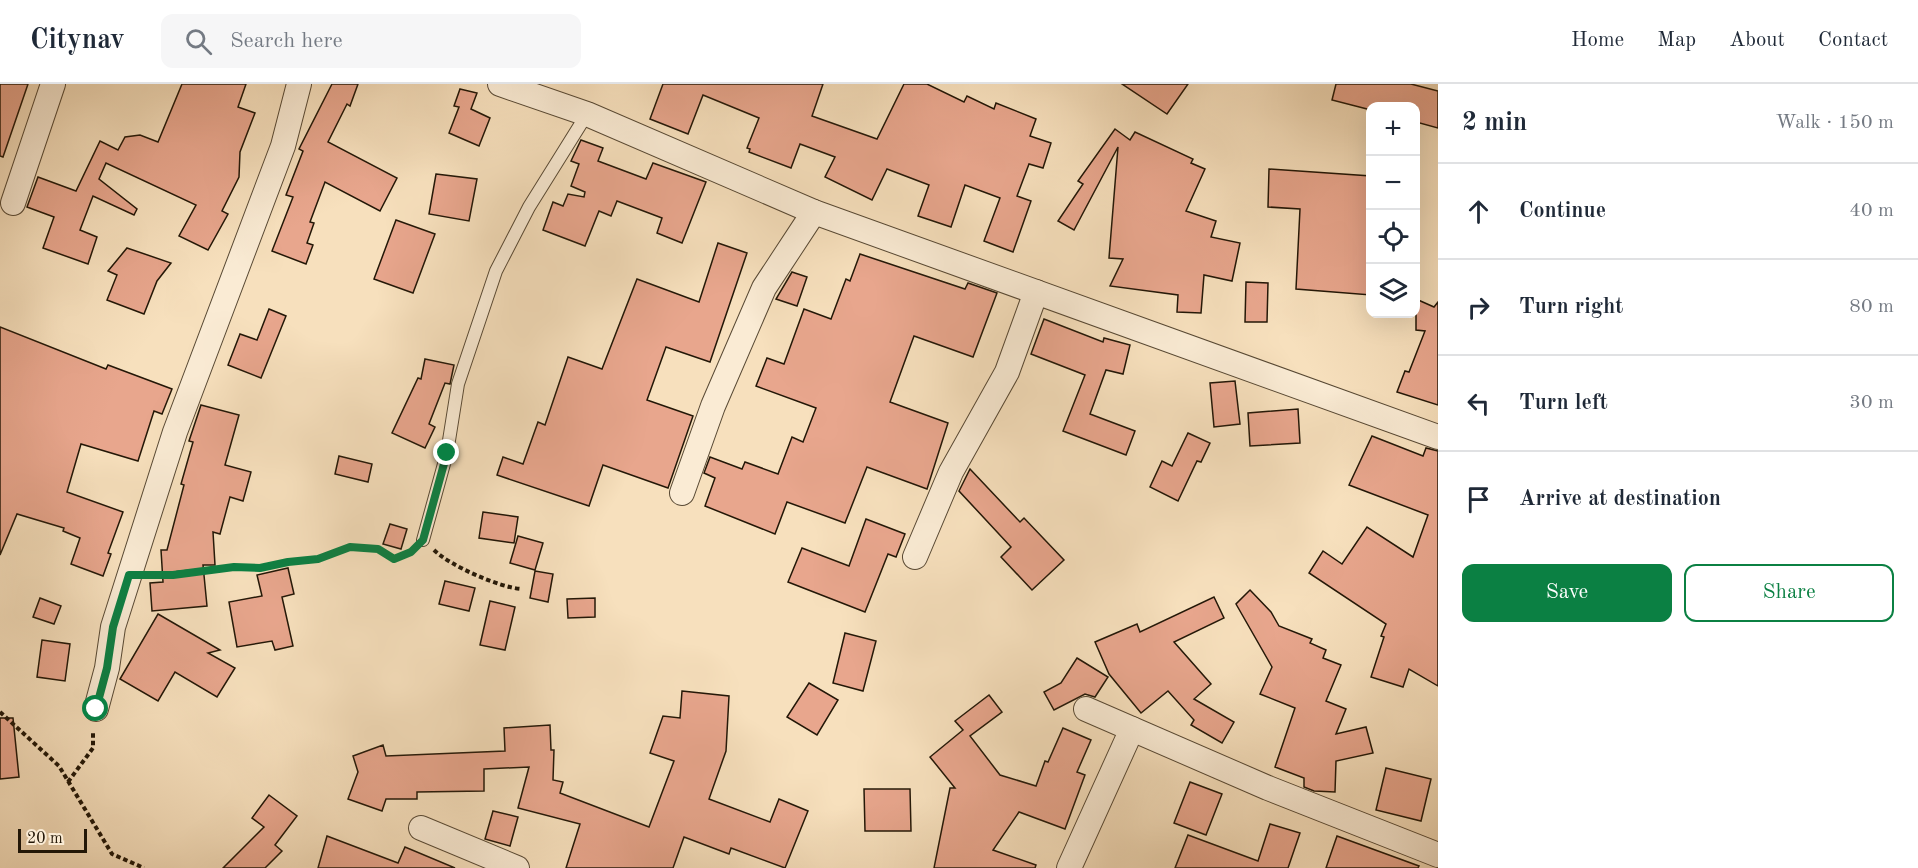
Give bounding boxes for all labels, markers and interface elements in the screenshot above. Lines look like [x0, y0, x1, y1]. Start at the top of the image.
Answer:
search box [161, 14, 581, 68]
icon: search [182, 25, 215, 58]
text: Citynav [30, 27, 125, 55]
text: Search here [230, 30, 343, 52]
text: Home [1571, 30, 1624, 51]
text: Map [1657, 30, 1696, 51]
text: About [1729, 30, 1785, 51]
text: Contact [1818, 30, 1888, 51]
map controls [1366, 102, 1420, 318]
button: + [1366, 102, 1420, 156]
text: 2 min [1462, 110, 1527, 136]
text: Walk · 150 m [1775, 113, 1894, 133]
button: − [1366, 156, 1420, 210]
icon: ahead [1462, 195, 1495, 228]
text: Continue [1519, 200, 1606, 222]
text: 40 m [1849, 201, 1894, 221]
button: locate [1366, 210, 1420, 264]
button: layers [1366, 264, 1420, 318]
icon: right [1462, 291, 1495, 324]
text: Turn right [1519, 296, 1623, 318]
text: 80 m [1849, 297, 1894, 317]
icon: left [1462, 387, 1495, 420]
text: Turn left [1519, 392, 1608, 414]
text: 30 m [1849, 393, 1894, 413]
route end [433, 439, 459, 465]
icon: arrive [1462, 483, 1495, 516]
text: Arrive at destination [1519, 488, 1721, 510]
button: Save [1462, 564, 1672, 622]
button: Share [1684, 564, 1894, 622]
route start [82, 695, 108, 721]
scale bar [18, 826, 87, 854]
text: 20 m [27, 831, 63, 847]

